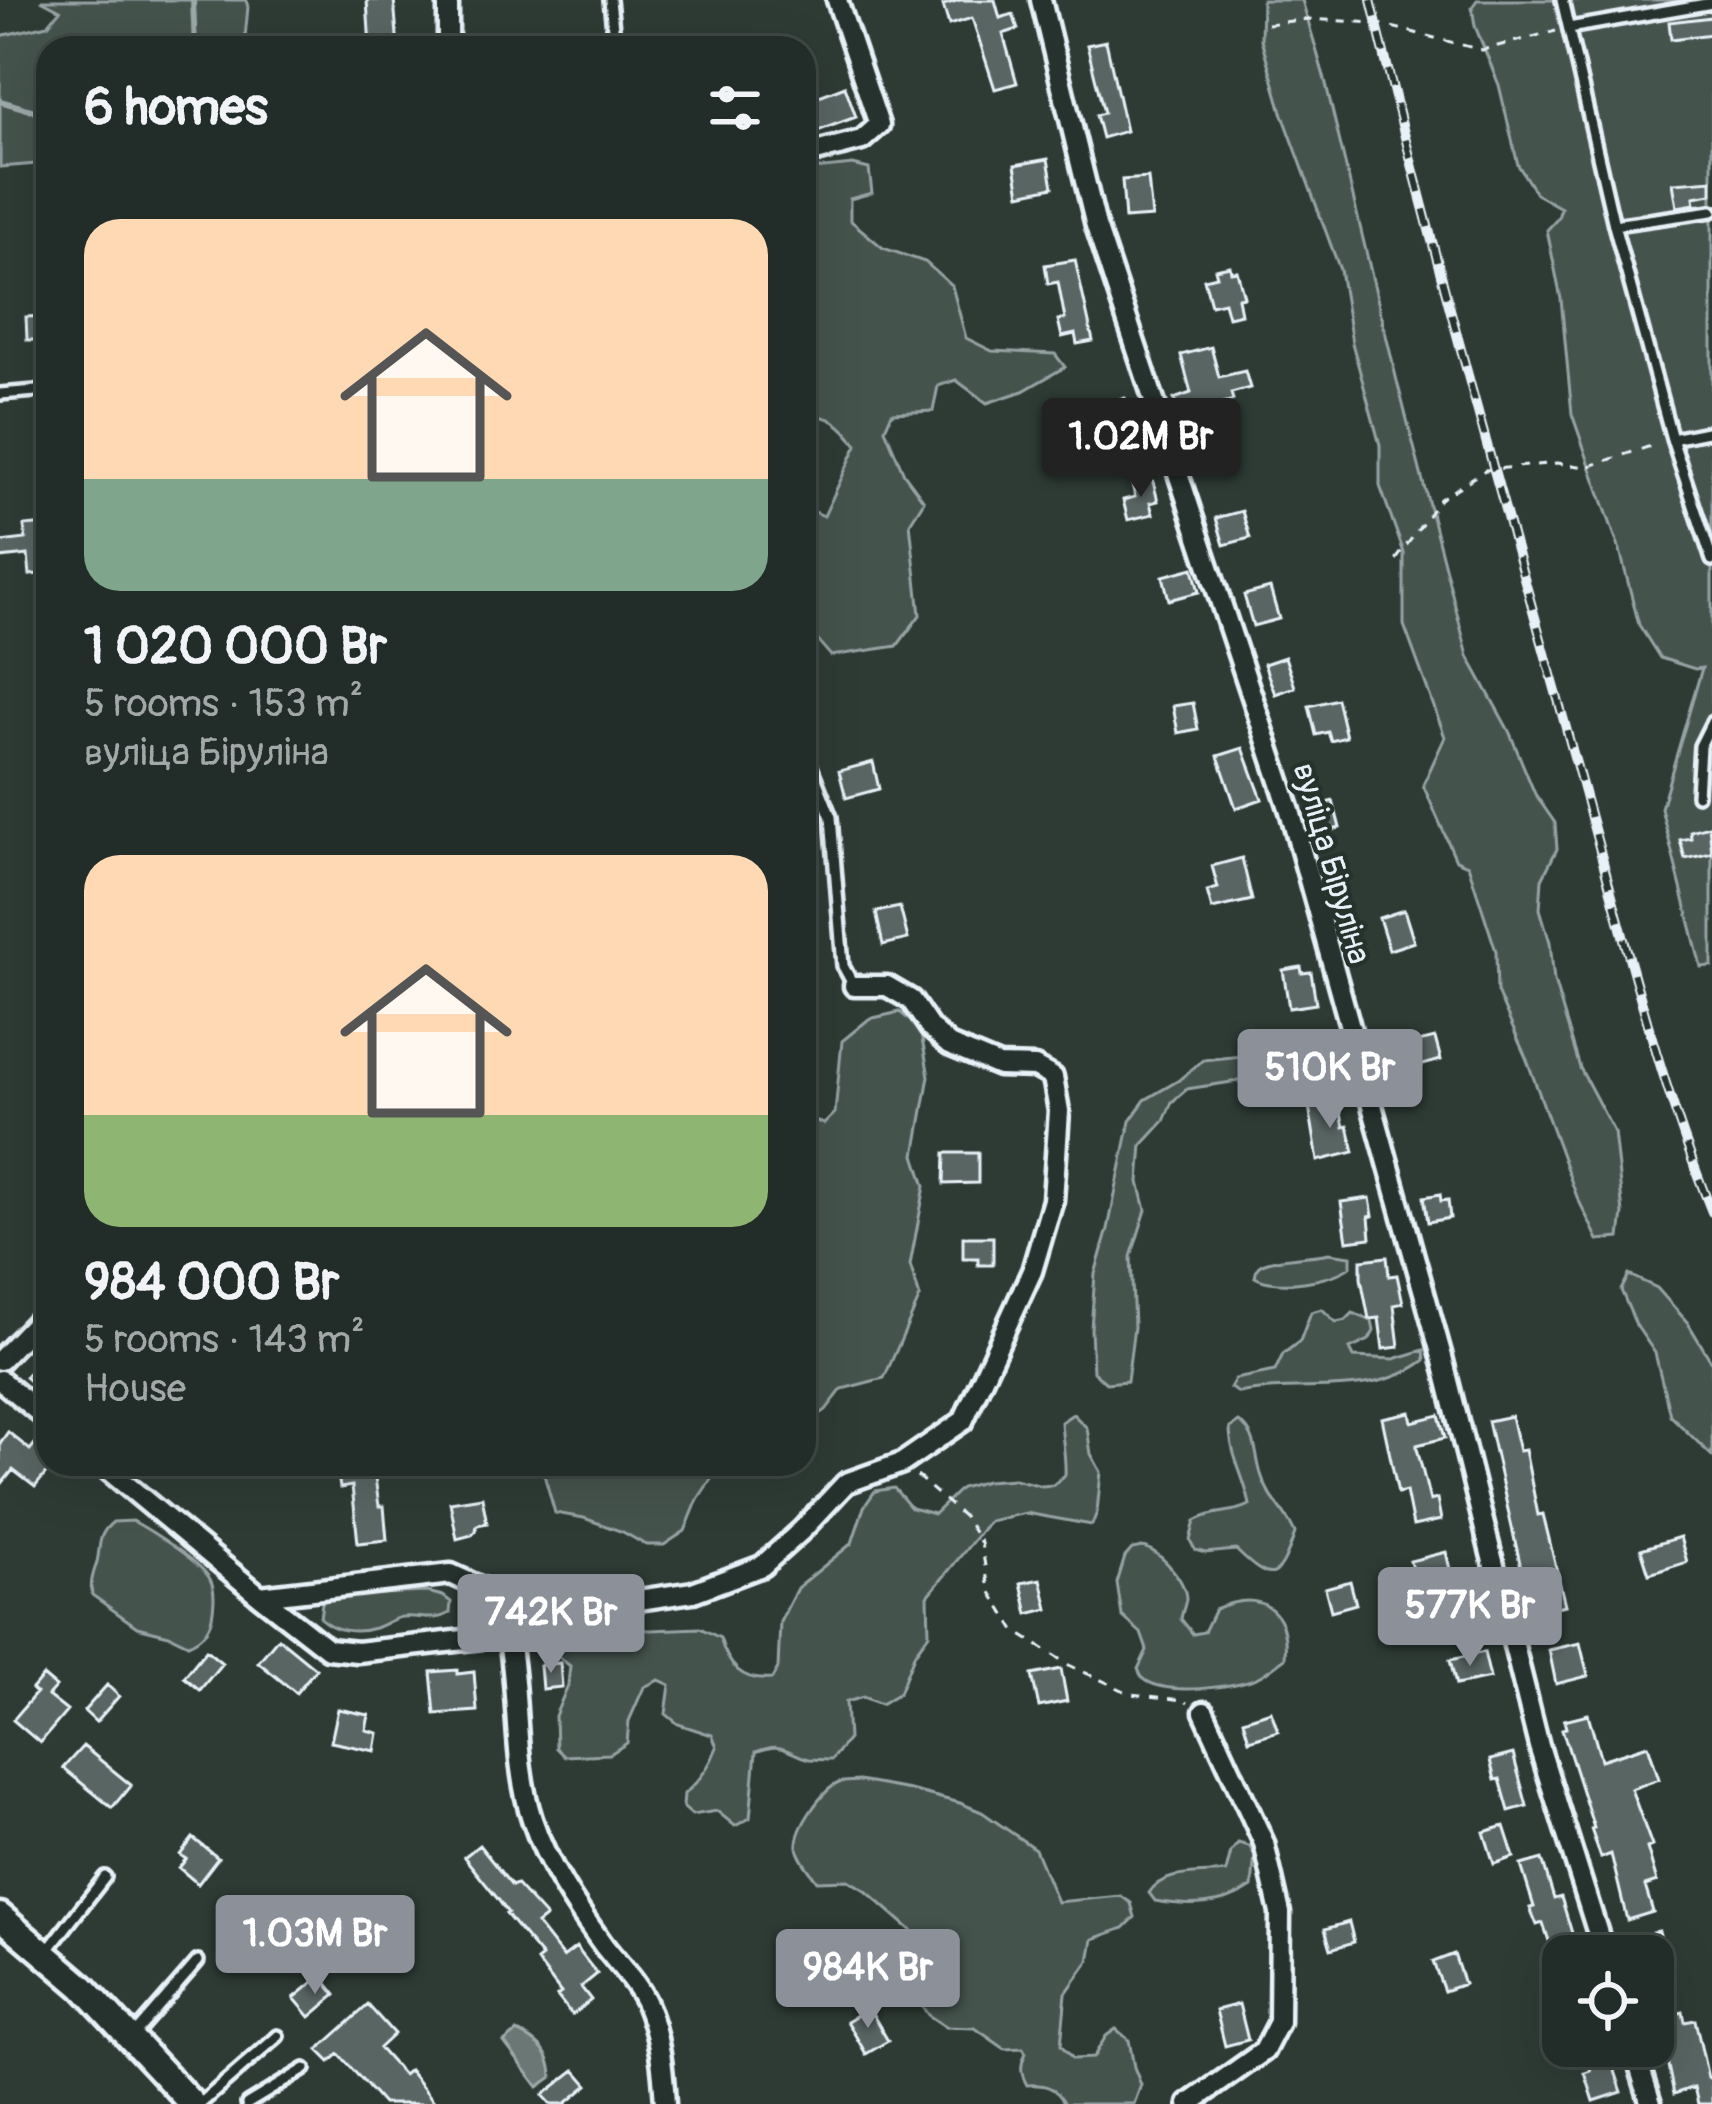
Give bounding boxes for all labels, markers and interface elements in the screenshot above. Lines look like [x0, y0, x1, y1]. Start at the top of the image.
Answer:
icon: filters [702, 75, 768, 141]
text: 6 homes [84, 76, 268, 140]
icon: home [318, 297, 534, 513]
pin: 1.02M Br [1017, 398, 1265, 500]
text: 1.02M Br [1069, 412, 1213, 461]
text: 1 020 000 Br [84, 615, 387, 679]
text: 5 rooms · 153 m² [84, 679, 363, 728]
text: вуліца Біруліна [84, 728, 329, 777]
street label: вуліца Біруліна [1283, 758, 1380, 969]
icon: home [318, 933, 534, 1149]
pin: 510K Br [1219, 1029, 1441, 1131]
text: 510K Br [1264, 1043, 1396, 1092]
text: 984 000 Br [84, 1251, 339, 1315]
text: 5 rooms · 143 m² [84, 1315, 365, 1364]
text: House [84, 1364, 186, 1413]
pin: 577K Br [1359, 1567, 1581, 1669]
pin: 742K Br [440, 1574, 662, 1676]
text: 577K Br [1405, 1581, 1535, 1630]
text: 742K Br [484, 1588, 618, 1637]
pin: 1.03M Br [191, 1895, 439, 1997]
text: 1.03M Br [243, 1909, 387, 1958]
pin: 984K Br [757, 1929, 979, 2031]
map controls [1542, 1935, 1674, 2067]
button: locate [1542, 1935, 1674, 2067]
text: 984K Br [803, 1943, 933, 1992]

